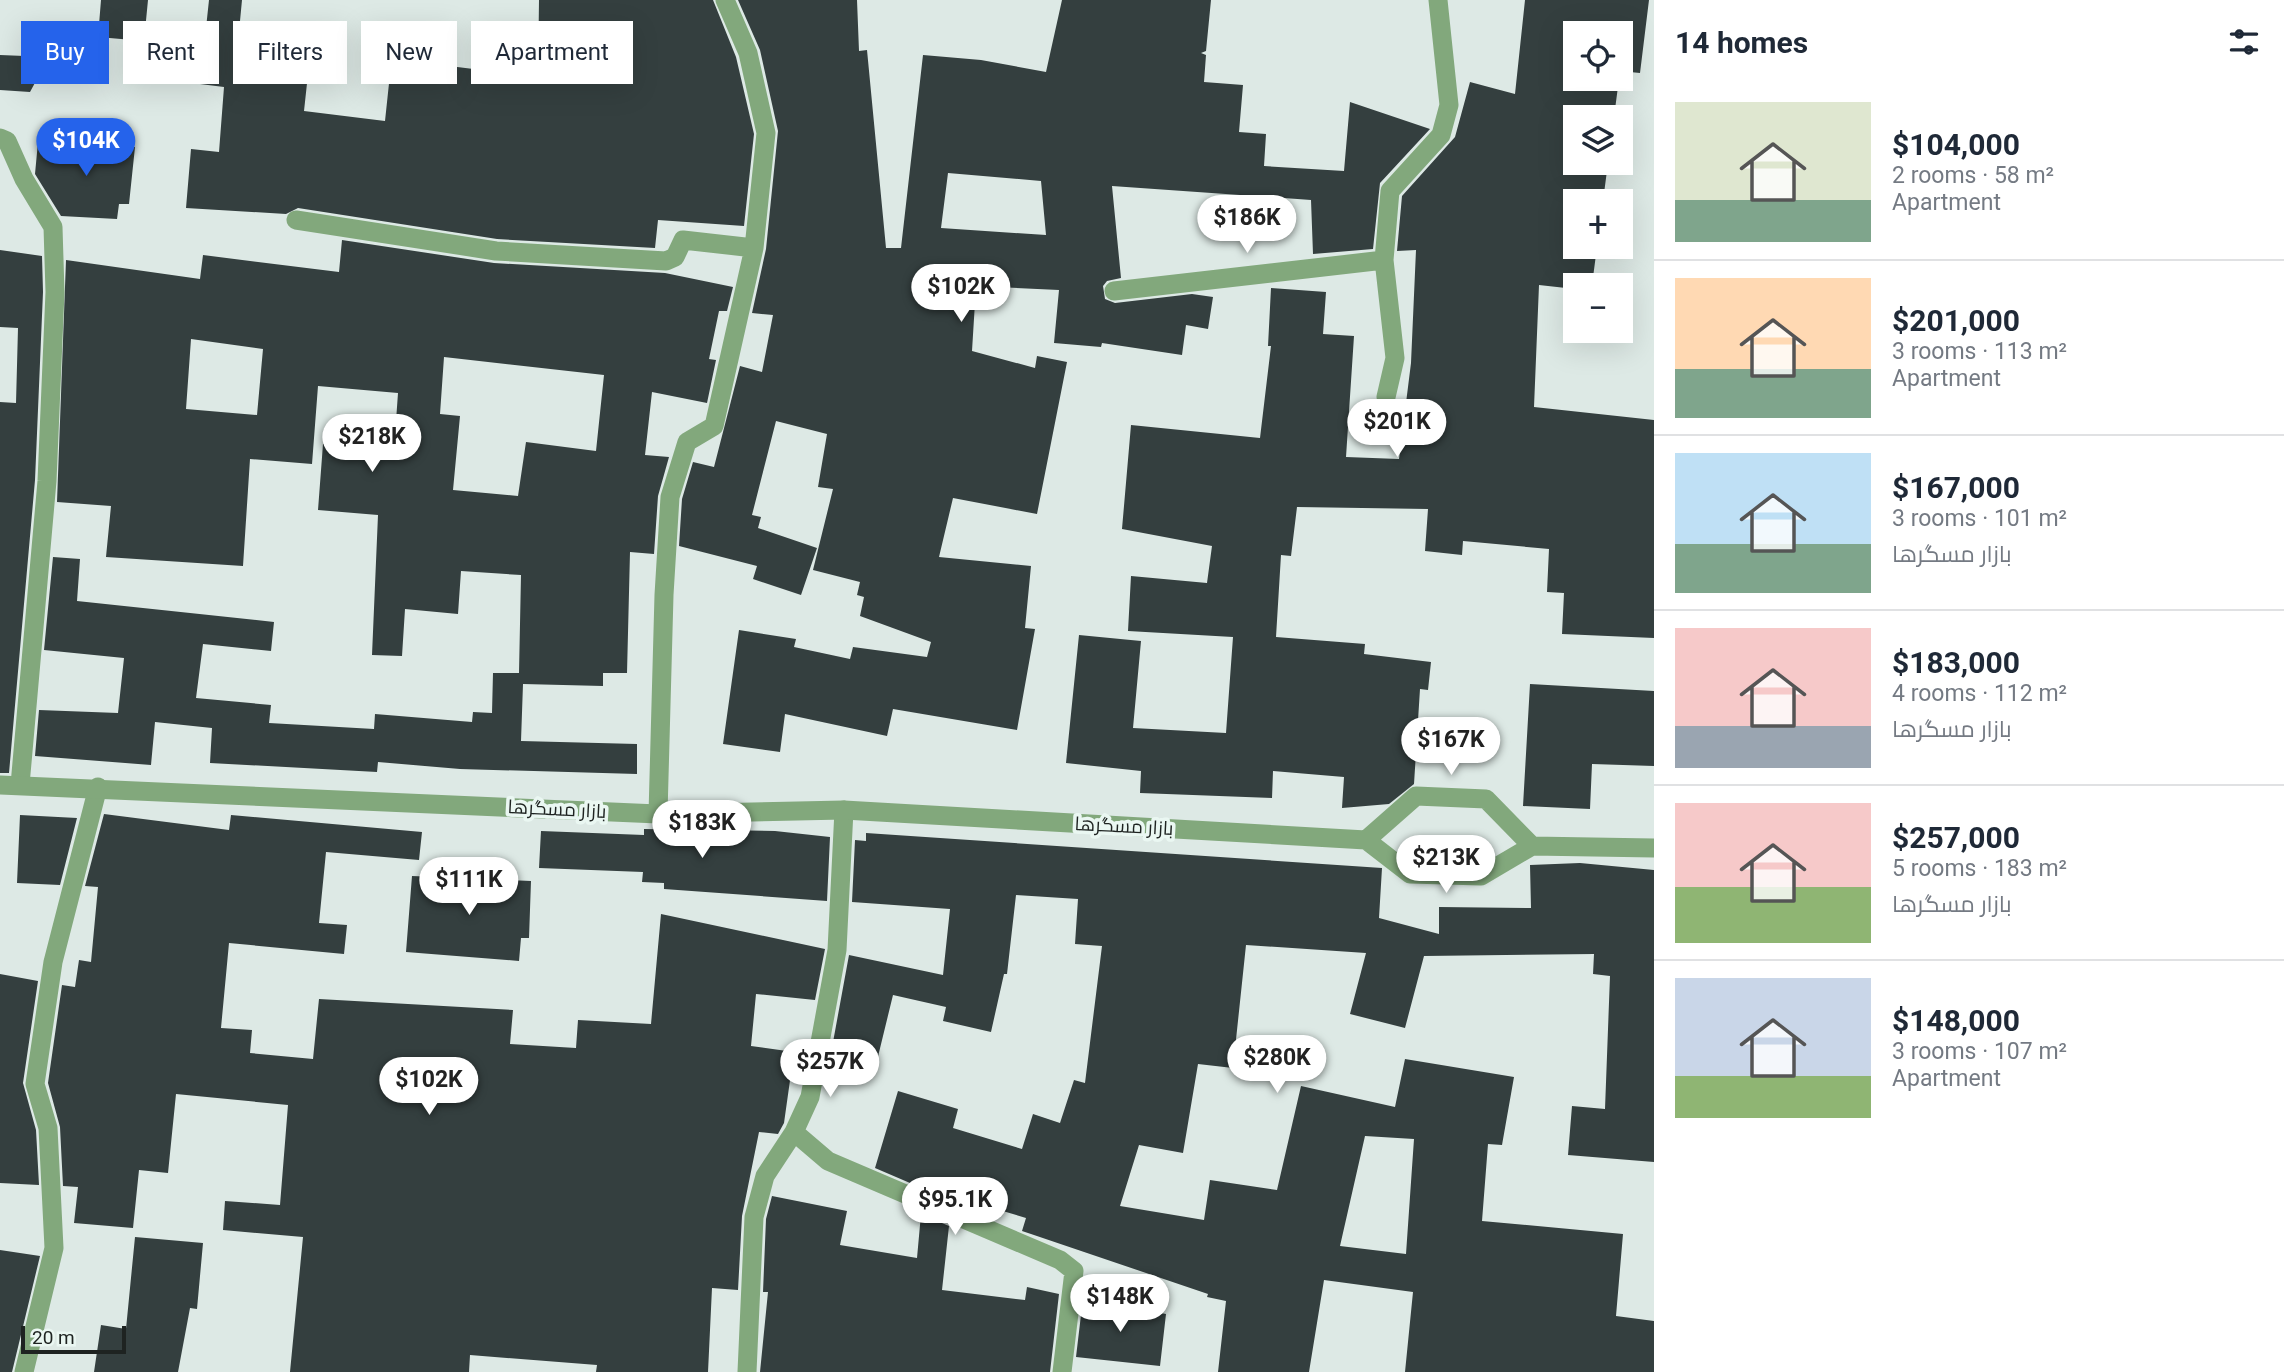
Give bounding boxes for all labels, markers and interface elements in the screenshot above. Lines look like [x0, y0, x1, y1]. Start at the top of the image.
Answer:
chip: Buy [21, 21, 109, 84]
chip: Rent [123, 21, 219, 84]
chip: Filters [233, 21, 347, 84]
chip: New [361, 21, 457, 84]
chip: Apartment [471, 21, 633, 84]
map controls [1563, 21, 1633, 343]
button: locate [1563, 21, 1633, 91]
icon: filters [2225, 23, 2263, 61]
text: 14 homes [1675, 25, 1808, 60]
button: layers [1563, 105, 1633, 175]
pin: $104K [37, 118, 135, 178]
text: $104K [52, 127, 120, 154]
text: $104,000 [1892, 127, 2020, 162]
icon: home [1731, 130, 1815, 214]
text: 2 rooms · 58 m² [1892, 162, 2054, 189]
button: + [1563, 189, 1633, 259]
text: Apartment [1892, 189, 2001, 216]
pin: $186K [1198, 196, 1296, 255]
text: $186K [1213, 204, 1281, 231]
pin: $102K [912, 264, 1010, 324]
text: $102K [927, 273, 995, 300]
button: − [1563, 273, 1633, 343]
text: $201,000 [1892, 303, 2020, 338]
icon: home [1731, 306, 1815, 390]
text: 3 rooms · 113 m² [1892, 338, 2067, 365]
text: Apartment [1892, 365, 2001, 392]
pin: $201K [1348, 400, 1446, 459]
text: $201K [1363, 408, 1431, 435]
pin: $218K [323, 414, 421, 474]
text: $218K [338, 423, 406, 450]
text: $167,000 [1892, 470, 2020, 505]
icon: home [1731, 481, 1815, 565]
text: 3 rooms · 101 m² [1892, 505, 2067, 532]
text: بازار مسگرها [1892, 541, 2012, 568]
text: $183,000 [1892, 645, 2020, 680]
icon: home [1731, 656, 1815, 740]
text: 4 rooms · 112 m² [1892, 680, 2067, 707]
text: بازار مسگرها [1892, 716, 2012, 743]
pin: $167K [1402, 718, 1500, 777]
text: $167K [1417, 726, 1485, 753]
street label: بازار مسگرها [507, 795, 607, 823]
pin: $183K [653, 800, 751, 860]
text: $183K [668, 809, 736, 836]
street label: بازار مسگرها [1074, 812, 1174, 840]
text: $257,000 [1892, 820, 2020, 855]
icon: home [1731, 831, 1815, 915]
pin: $213K [1397, 836, 1495, 895]
text: $213K [1412, 844, 1480, 871]
text: 5 rooms · 183 m² [1892, 855, 2067, 882]
pin: $111K [420, 858, 518, 917]
text: $111K [435, 866, 503, 893]
text: بازار مسگرها [1892, 891, 2012, 918]
text: $148,000 [1892, 1003, 2020, 1038]
icon: home [1731, 1006, 1815, 1090]
pin: $280K [1228, 1036, 1326, 1095]
text: 3 rooms · 107 m² [1892, 1038, 2067, 1065]
pin: $257K [781, 1040, 879, 1099]
text: $280K [1243, 1044, 1311, 1071]
text: $257K [796, 1048, 864, 1075]
pin: $102K [380, 1058, 478, 1117]
text: Apartment [1892, 1065, 2001, 1092]
text: $102K [395, 1066, 463, 1093]
pin: $95.1K [898, 1178, 1012, 1237]
text: $95.1K [918, 1186, 992, 1213]
pin: $148K [1071, 1274, 1169, 1334]
text: $148K [1086, 1283, 1154, 1310]
scale bar [21, 1323, 126, 1355]
text: 20 m [32, 1326, 75, 1349]

